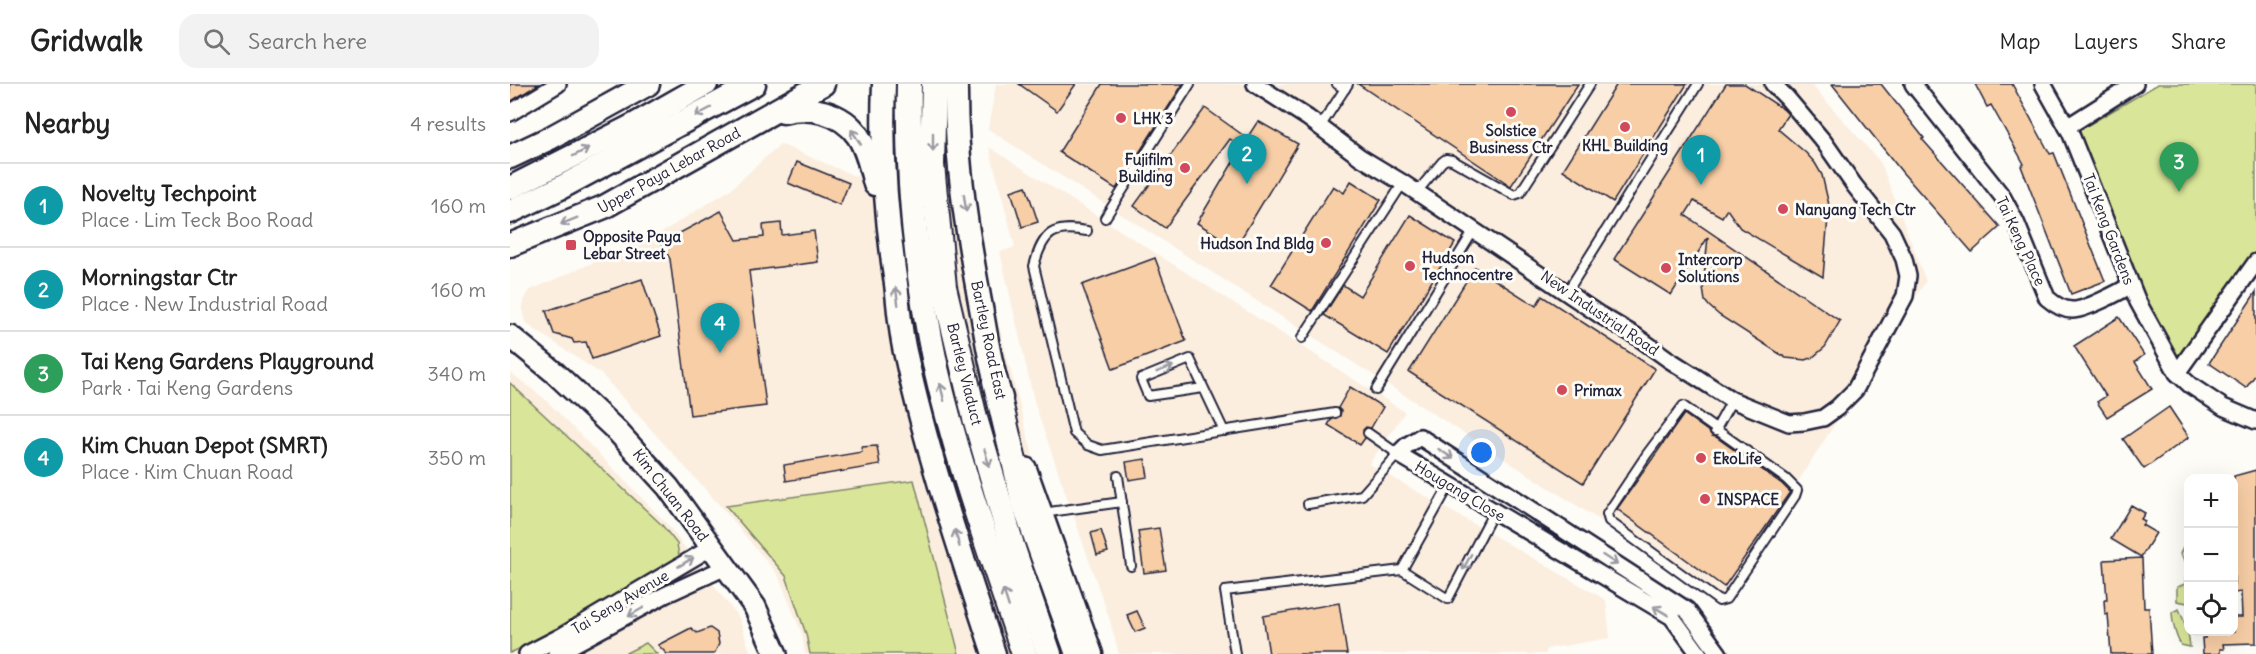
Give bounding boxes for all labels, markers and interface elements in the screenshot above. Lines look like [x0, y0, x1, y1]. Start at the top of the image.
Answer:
search box [179, 14, 599, 68]
text: Gridwalk [30, 23, 143, 59]
icon: search [200, 25, 233, 58]
text: Search here [248, 27, 367, 55]
text: Map [2000, 28, 2040, 55]
text: Layers [2073, 28, 2138, 55]
text: Share [2171, 28, 2226, 55]
marker: Solstice Business Ctr [1504, 105, 1518, 119]
text: Nearby [24, 107, 110, 140]
one-way arrow [694, 107, 712, 118]
place label: LHK 3 [1133, 109, 1173, 128]
text: 4 results [410, 111, 486, 136]
marker: LHK 3 [1114, 111, 1128, 125]
marker: KHL Building [1618, 120, 1632, 134]
place label: Solstice Business Ctr [1469, 121, 1554, 157]
street label: Upper Paya Lebar Road [594, 123, 744, 217]
one-way arrow [850, 129, 863, 146]
one-way arrow [927, 132, 938, 152]
pin: 2 [1228, 135, 1266, 184]
pin: 1 [1682, 135, 1720, 185]
place label: KHL Building [1582, 136, 1668, 156]
pin: 3 [2160, 142, 2198, 192]
one-way arrow [571, 146, 589, 157]
place label: Fujifilm Building [1118, 150, 1173, 187]
marker: Fujifilm Building [1178, 161, 1192, 175]
street label: Tai Keng Gardens [2079, 171, 2139, 287]
text: Novelty Techpoint [81, 179, 256, 207]
text: 1 [40, 193, 47, 218]
text: 160 m [431, 193, 486, 218]
one-way arrow [959, 193, 970, 213]
street label: Tai Keng Place [1992, 193, 2050, 289]
place label: Nanyang Tech Ctr [1795, 200, 1916, 220]
marker: Nanyang Tech Ctr [1776, 202, 1790, 216]
text: Place · Lim Teck Boo Road [81, 207, 313, 232]
one-way arrow [560, 216, 579, 227]
place label: Opposite Paya Lebar Street [583, 227, 682, 263]
place label: Hudson Ind Bldg [1200, 234, 1314, 254]
marker: Hudson Ind Bldg [1319, 236, 1333, 250]
marker: Opposite Paya Lebar Street [564, 238, 578, 252]
place label: Hudson Technocentre [1422, 248, 1513, 284]
place label: Intercorp Solutions [1678, 250, 1743, 286]
marker: Hudson Technocentre [1403, 259, 1417, 273]
marker: Intercorp Solutions [1659, 261, 1673, 275]
text: Morningstar Ctr [81, 263, 237, 291]
street label: New Industrial Road [1537, 266, 1663, 360]
text: 2 [38, 277, 49, 302]
text: 160 m [431, 277, 486, 302]
street label: Bartley Road East [967, 279, 1011, 401]
one-way arrow [892, 287, 903, 307]
text: Place · New Industrial Road [81, 291, 328, 316]
pin: 4 [700, 304, 740, 353]
street label: Bartley Viaduct [943, 321, 987, 427]
text: Tai Keng Gardens Playground [81, 347, 374, 375]
text: 3 [38, 361, 49, 386]
text: 340 m [428, 361, 486, 386]
one-way arrow [1155, 363, 1173, 374]
text: Park · Tai Keng Gardens [81, 375, 293, 400]
place label: Primax [1574, 381, 1622, 400]
one-way arrow [936, 383, 948, 402]
marker: Primax [1555, 383, 1569, 397]
text: Kim Chuan Depot (SMRT) [81, 431, 328, 459]
your location [1467, 438, 1496, 467]
text: 4 [38, 445, 49, 470]
text: 350 m [428, 445, 486, 470]
street label: Kim Chuan Road [629, 445, 713, 545]
one-way arrow [982, 448, 993, 467]
one-way arrow [1437, 448, 1454, 460]
place label: EkoLife [1713, 449, 1762, 468]
marker: EkoLife [1694, 451, 1708, 465]
street label: Hougang Close [1411, 457, 1509, 525]
text: Place · Kim Chuan Road [81, 459, 293, 484]
map controls [2184, 474, 2238, 636]
button: + [2184, 474, 2238, 528]
place label: INSPACE [1717, 490, 1779, 509]
marker: INSPACE [1698, 492, 1712, 506]
button: − [2184, 528, 2238, 582]
one-way arrow [951, 529, 962, 548]
one-way arrow [1461, 553, 1472, 571]
one-way arrow [1601, 554, 1618, 566]
one-way arrow [677, 555, 694, 567]
street label: Tai Seng Avenue [568, 566, 672, 638]
button: locate [2184, 582, 2238, 636]
one-way arrow [999, 589, 1010, 608]
one-way arrow [1653, 604, 1670, 616]
one-way arrow [628, 606, 645, 618]

